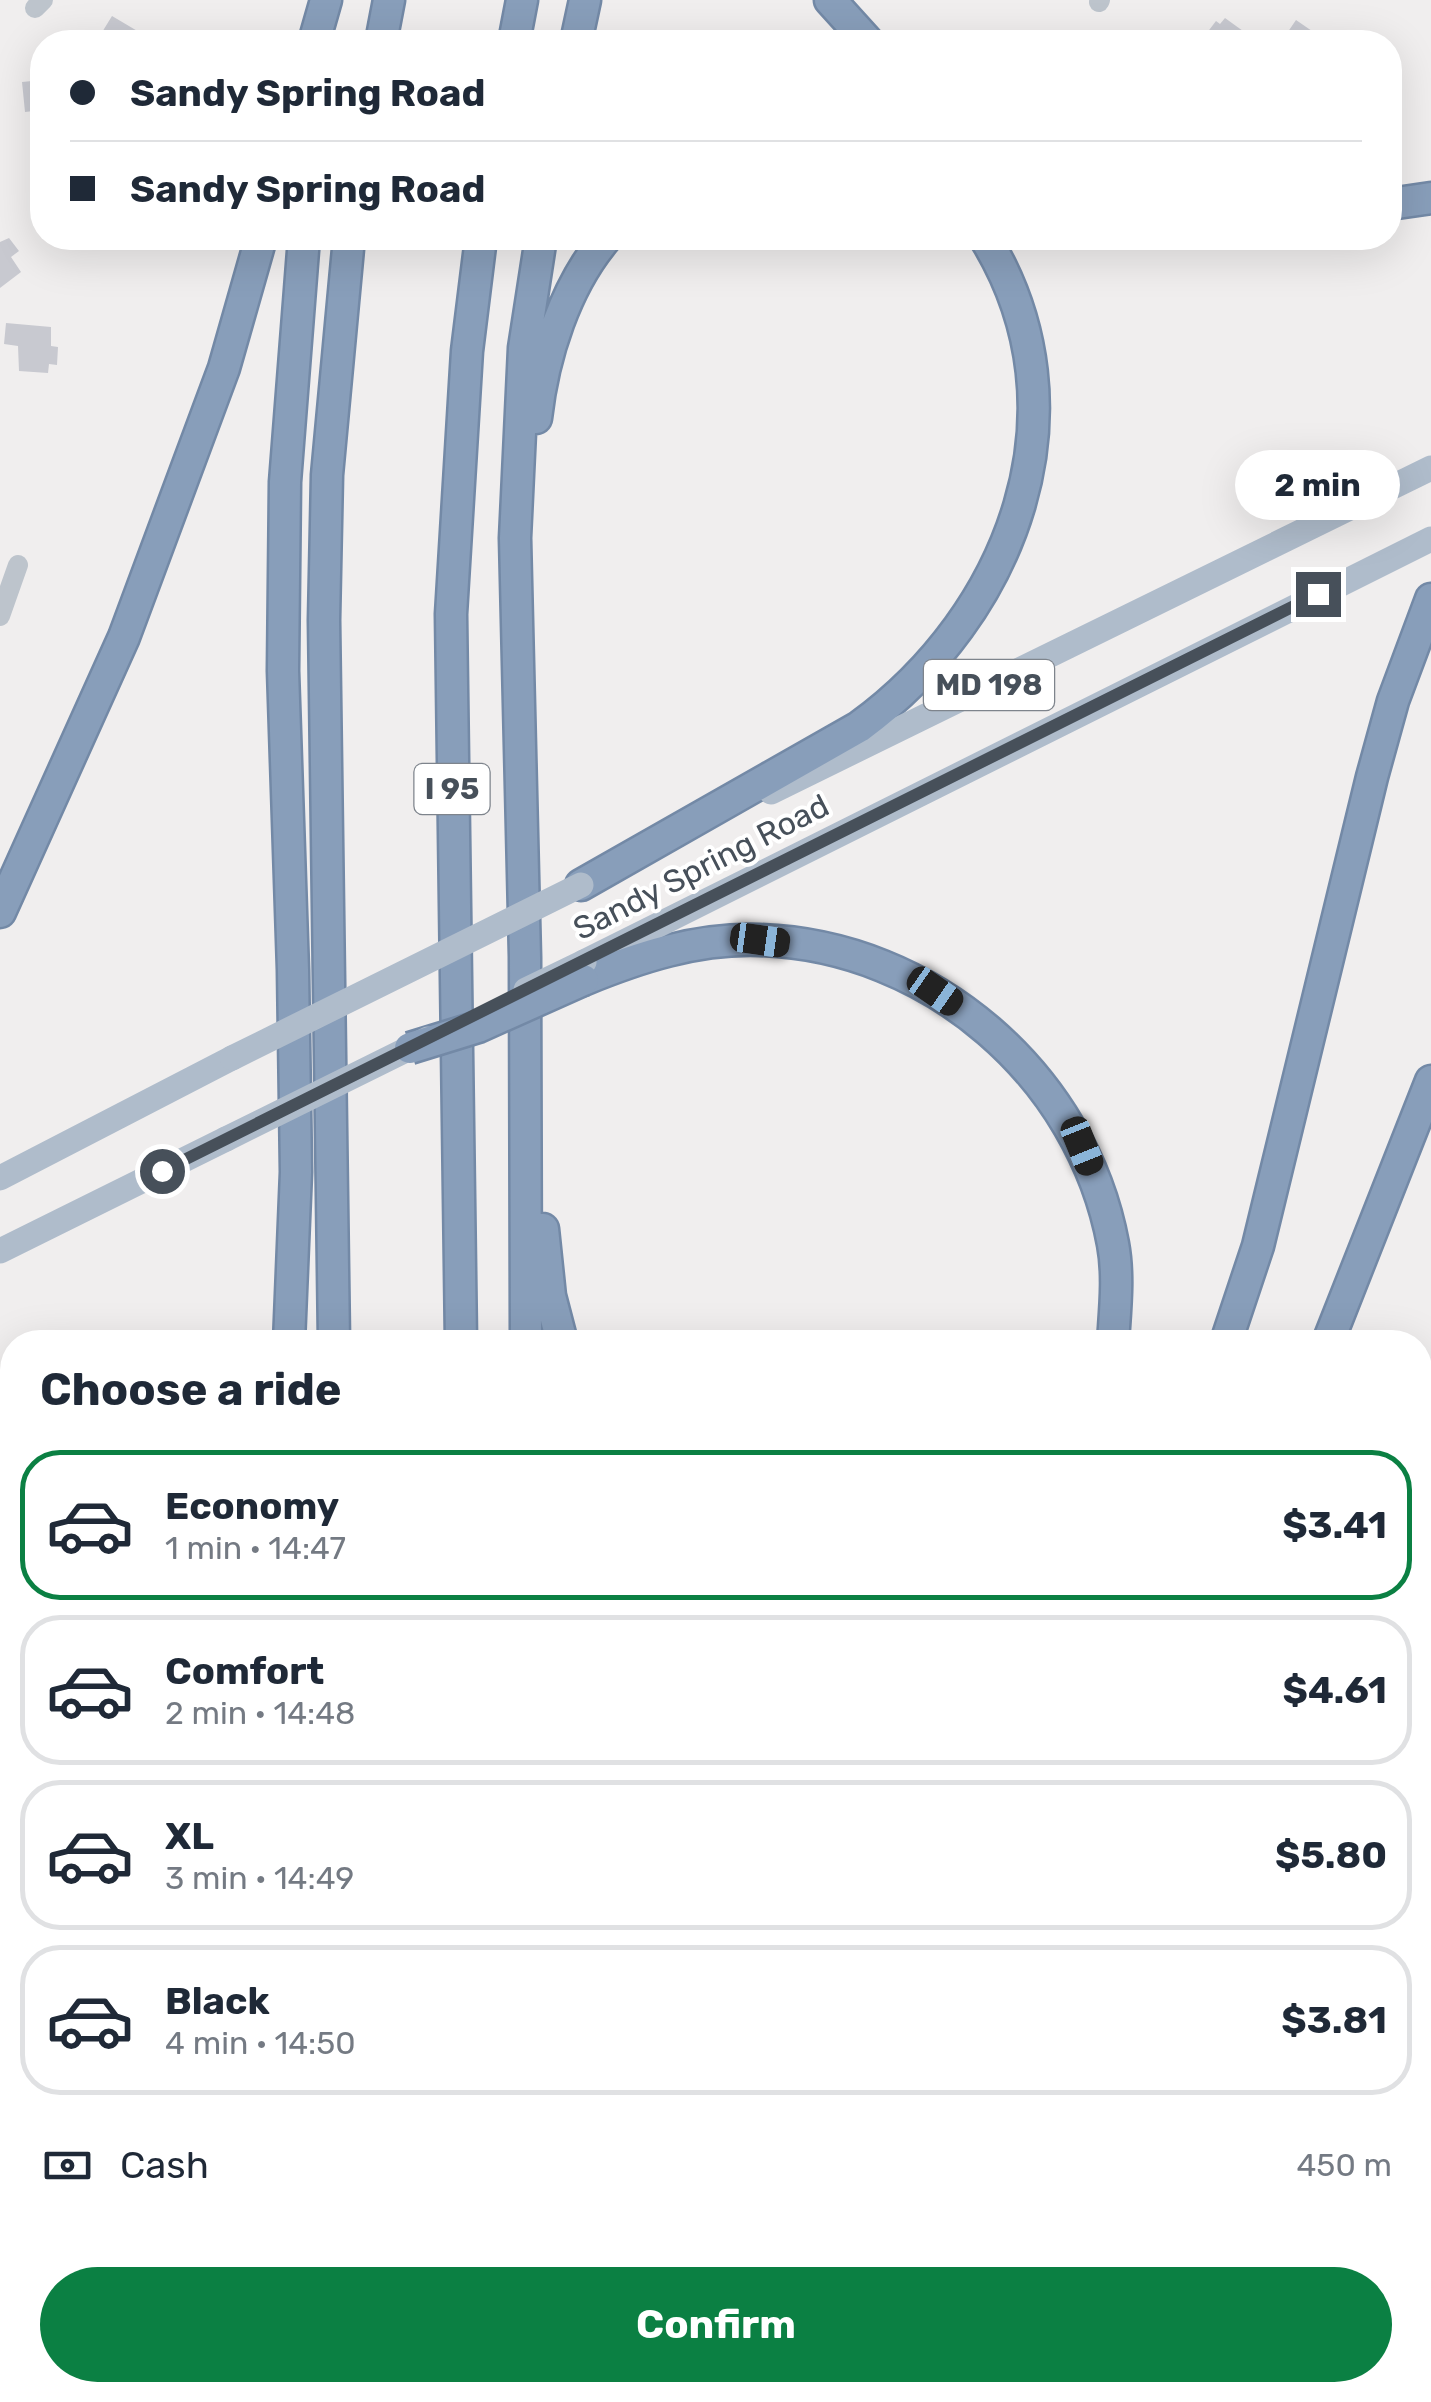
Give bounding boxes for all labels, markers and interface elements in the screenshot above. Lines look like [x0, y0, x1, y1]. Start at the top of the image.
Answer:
text: Sandy Spring Road [130, 70, 485, 116]
text: Sandy Spring Road [130, 166, 485, 212]
callout: 2 min [1236, 449, 1400, 519]
text: 2 min [1274, 466, 1361, 504]
route end [1296, 572, 1341, 617]
road number: MD 198 [924, 660, 1054, 710]
road number: I 95 [414, 764, 490, 814]
street label: Sandy Spring Road [567, 786, 835, 948]
car [728, 921, 792, 959]
car [902, 962, 968, 1020]
car [1057, 1113, 1107, 1179]
route start [140, 1149, 185, 1194]
text: Choose a ride [40, 1363, 342, 1416]
icon: car [45, 1480, 135, 1570]
text: Economy [165, 1483, 339, 1529]
text: $3.41 [1282, 1502, 1387, 1548]
text: 1 min · 14:47 [165, 1529, 346, 1567]
icon: car [45, 1645, 135, 1735]
text: Comfort [165, 1648, 324, 1694]
text: $4.61 [1283, 1667, 1387, 1713]
text: 2 min · 14:48 [165, 1694, 355, 1732]
icon: car [45, 1810, 135, 1900]
text: XL [165, 1813, 214, 1859]
text: $5.80 [1275, 1832, 1387, 1878]
text: 3 min · 14:49 [165, 1859, 354, 1897]
icon: car [45, 1975, 135, 2065]
text: Black [165, 1978, 270, 2024]
text: $3.81 [1281, 1997, 1387, 2043]
text: 4 min · 14:50 [165, 2024, 356, 2062]
icon: cash [40, 2138, 95, 2193]
text: Cash [120, 2142, 209, 2188]
text: 450 m [1297, 2146, 1392, 2184]
button: Confirm [40, 2267, 1392, 2382]

